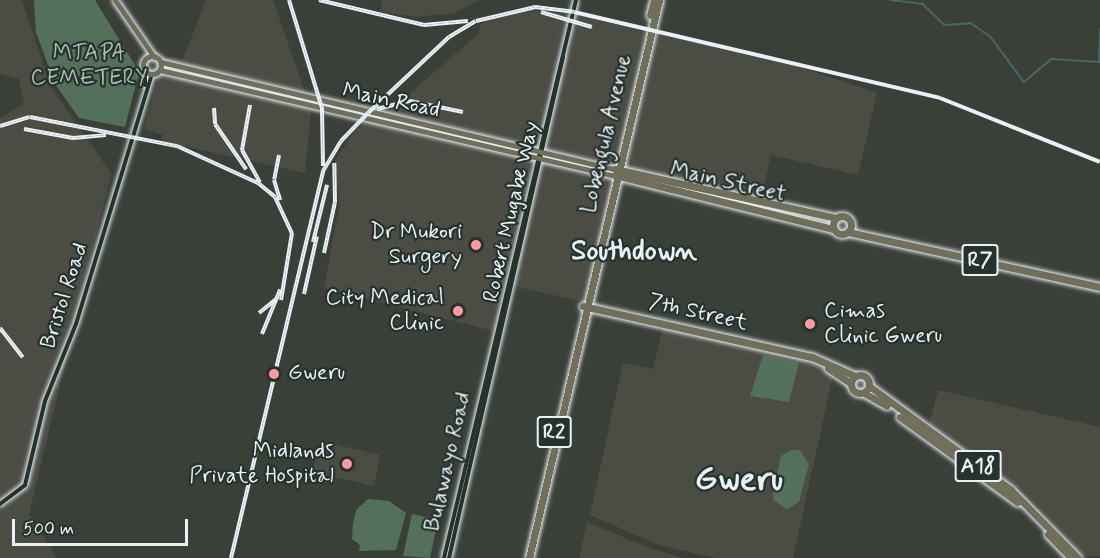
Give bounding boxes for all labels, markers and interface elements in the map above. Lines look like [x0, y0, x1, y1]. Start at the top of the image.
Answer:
park label: MTAPA CEMETERY [31, 40, 147, 92]
street label: Lobengula Avenue [576, 50, 638, 218]
street label: Main Road [340, 78, 442, 124]
street label: Robert Mugabe Way [478, 118, 546, 306]
street label: Main Street [668, 157, 788, 209]
place label: Dr Mukori Surgery [366, 219, 462, 270]
district label: Southdown [571, 235, 697, 269]
marker: Dr Mukori Surgery [467, 236, 485, 254]
street label: Bristol Road [36, 241, 94, 351]
road number: R7 [960, 242, 1000, 278]
place label: City Medical Clinic [325, 285, 444, 336]
street label: 7th Street [646, 289, 750, 337]
place label: Cimas Clinic Gweru [824, 298, 942, 350]
marker: City Medical Clinic [449, 302, 467, 320]
marker: Cimas Clinic Gweru [801, 315, 819, 333]
place label: Gweru [288, 361, 345, 387]
marker: Gweru [265, 365, 283, 383]
street label: Bulawayo Road [420, 391, 478, 533]
road number: R2 [536, 414, 572, 450]
place label: Midlands Private Hospital [180, 438, 334, 490]
road number: A18 [954, 448, 1002, 484]
marker: Midlands Private Hospital [338, 455, 356, 473]
district label: Gweru [695, 460, 783, 500]
scale bar [15, 507, 190, 545]
text: 500 m [23, 517, 74, 541]

